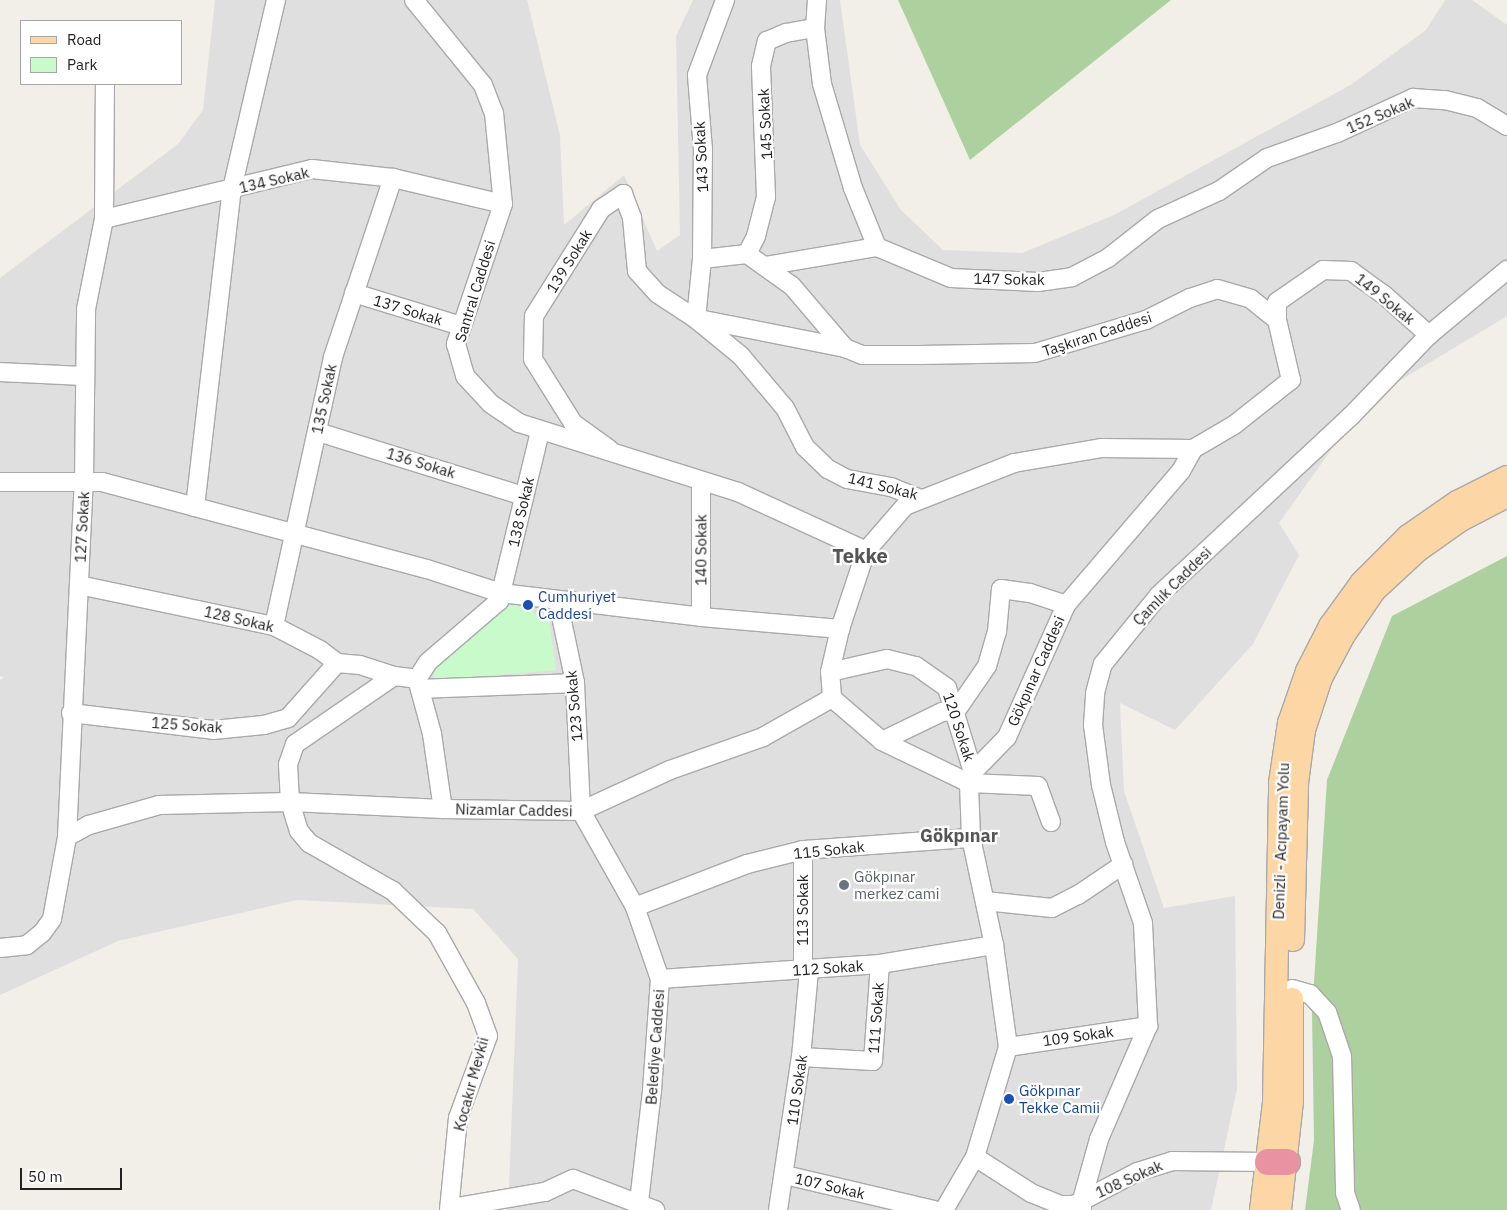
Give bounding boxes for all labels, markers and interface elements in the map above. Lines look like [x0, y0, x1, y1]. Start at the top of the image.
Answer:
legend [20, 20, 182, 85]
text: Road [67, 30, 102, 49]
text: Park [67, 55, 97, 74]
street label: 145 Sokak [754, 88, 776, 160]
street label: 152 Sokak [1344, 93, 1416, 137]
street label: 143 Sokak [690, 121, 712, 193]
street label: 134 Sokak [237, 163, 311, 197]
street label: 139 Sokak [542, 226, 596, 296]
street label: Santral Caddesi [451, 238, 499, 344]
street label: 147 Sokak [973, 269, 1045, 289]
street label: 149 Sokak [1352, 270, 1418, 328]
street label: 137 Sokak [371, 291, 445, 329]
street label: Taşkıran Caddesi [1040, 308, 1154, 360]
street label: 135 Sokak [308, 362, 340, 436]
street label: 136 Sokak [384, 444, 458, 482]
street label: 141 Sokak [846, 469, 920, 503]
street label: 138 Sokak [504, 475, 538, 549]
street label: 127 Sokak [71, 491, 93, 563]
street label: 140 Sokak [692, 514, 710, 586]
district label: Tekke [832, 543, 888, 567]
street label: Çamlık Caddesi [1129, 543, 1215, 629]
place label: Cumhuriyet Caddesi [538, 587, 616, 622]
marker: Cumhuriyet Caddesi [522, 599, 534, 611]
street label: 128 Sokak [202, 602, 276, 636]
street label: Gökpınar Caddesi [1004, 613, 1068, 729]
street label: 123 Sokak [562, 670, 586, 742]
street label: 120 Sokak [939, 690, 979, 764]
street label: 125 Sokak [151, 714, 223, 736]
street label: Denizli - Acıpayam Yolu [1269, 762, 1293, 920]
street label: Nizamlar Caddesi [455, 800, 573, 820]
district label: Gökpınar [920, 825, 998, 847]
street label: 115 Sokak [793, 837, 865, 863]
place label: Gökpınar merkez cami [854, 867, 940, 902]
street label: 113 Sokak [794, 874, 812, 946]
marker: Gökpınar merkez cami [838, 879, 850, 891]
street label: 112 Sokak [792, 957, 864, 979]
street label: 111 Sokak [865, 982, 887, 1054]
street label: Belediye Caddesi [642, 989, 668, 1105]
street label: 109 Sokak [1041, 1022, 1115, 1050]
street label: Kocakır Mevkii [450, 1035, 492, 1133]
street label: 110 Sokak [783, 1053, 811, 1127]
place label: Gökpınar Tekke Camii [1019, 1081, 1100, 1116]
marker: Gökpınar Tekke Camii [1003, 1093, 1015, 1105]
street label: 108 Sokak [1093, 1156, 1165, 1202]
scale bar [22, 1158, 125, 1190]
text: 50 m [28, 1167, 63, 1186]
street label: 107 Sokak [793, 1169, 867, 1203]

